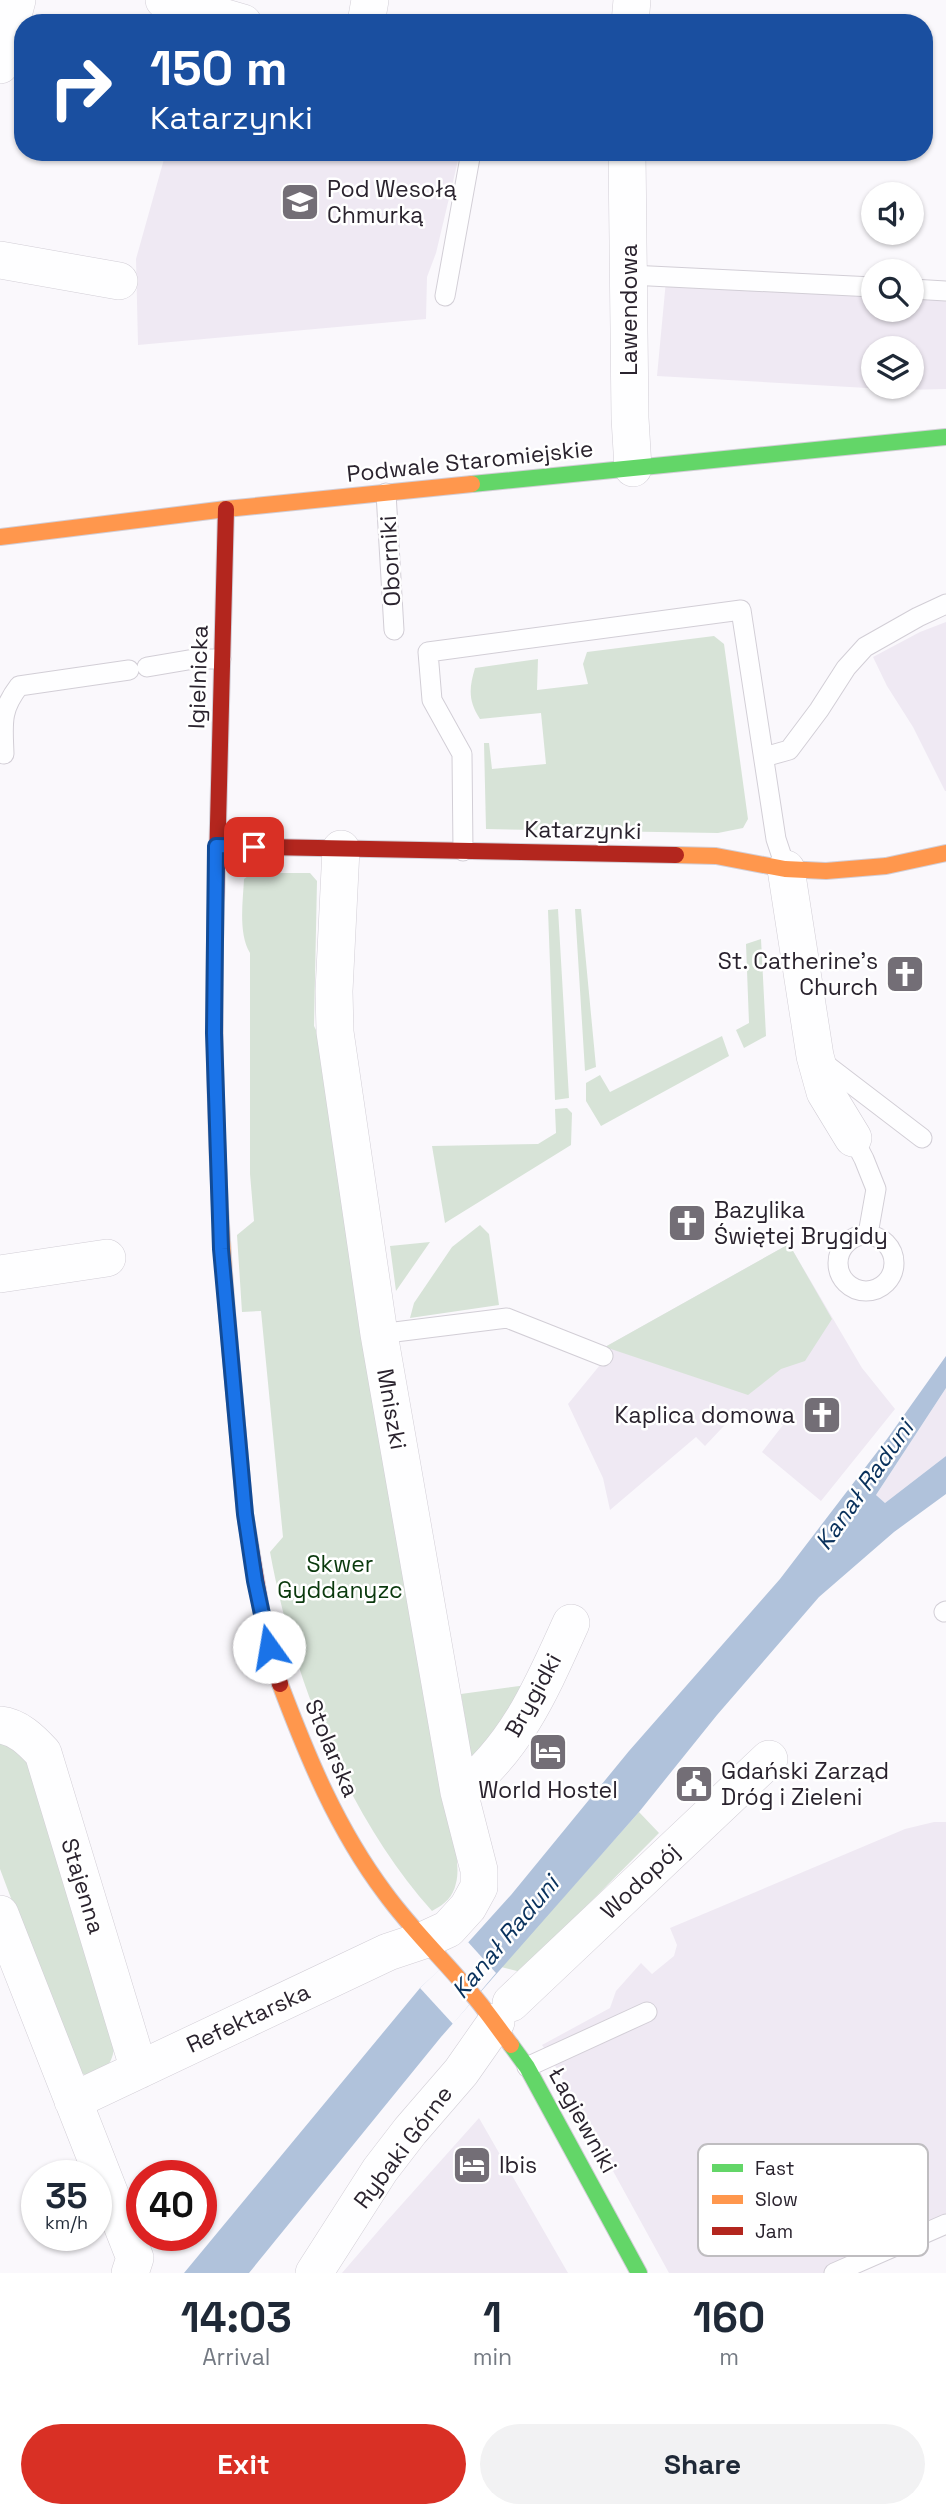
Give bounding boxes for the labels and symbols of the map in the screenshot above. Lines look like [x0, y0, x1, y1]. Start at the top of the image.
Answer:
place label: Pod Wesołą Chmurką [327, 174, 457, 230]
school or university icon: Pod Wesołą Chmurką [279, 181, 321, 223]
street label: Lawendowa [614, 244, 644, 376]
street label: Podwale Staromiejskie [345, 433, 595, 489]
street label: Oborniki [373, 515, 407, 607]
street label: Igielnicka [181, 624, 215, 730]
street label: Katarzynki [524, 814, 642, 846]
pin [224, 817, 284, 877]
place label: St. Catherine’s Church [718, 946, 878, 1002]
church icon: St. Catherine’s Church [884, 953, 926, 995]
place label: Bazylika Świętej Brygidy [714, 1195, 888, 1251]
church icon: Bazylika Świętej Brygidy [666, 1202, 708, 1244]
street label: Mniszki [370, 1366, 414, 1452]
church icon: Kaplica domowa [801, 1394, 843, 1436]
place label: Kaplica domowa [615, 1400, 795, 1430]
water label: Kanał Raduni [808, 1412, 922, 1556]
park label: Skwer Gyddanyzc [277, 1549, 403, 1605]
position arrow [232, 1610, 306, 1684]
street label: Brygidki [498, 1648, 568, 1742]
street label: Stolarska [298, 1695, 366, 1801]
hotel icon: World Hostel [527, 1731, 569, 1773]
place label: Gdański Zarząd Dróg i Zieleni [721, 1756, 889, 1812]
public building icon: Gdański Zarząd Dróg i Zieleni [673, 1763, 715, 1805]
place label: World Hostel [478, 1775, 618, 1805]
street label: Stajenna [54, 1834, 112, 1938]
street label: Wodopój [594, 1837, 686, 1925]
water label: Kanał Raduni [445, 1867, 567, 2005]
street label: Refektarska [181, 1976, 315, 2060]
street label: Łagiewniki [542, 2062, 624, 2178]
street label: Rybaki Górne [347, 2080, 459, 2214]
hotel icon: Ibis [451, 2144, 493, 2186]
legend [698, 2144, 928, 2256]
place label: Ibis [499, 2150, 537, 2180]
text: Fast [755, 2156, 795, 2181]
speed limit sign: 40 [126, 2160, 217, 2251]
text: Slow [755, 2187, 798, 2212]
text: Jam [755, 2219, 793, 2244]

